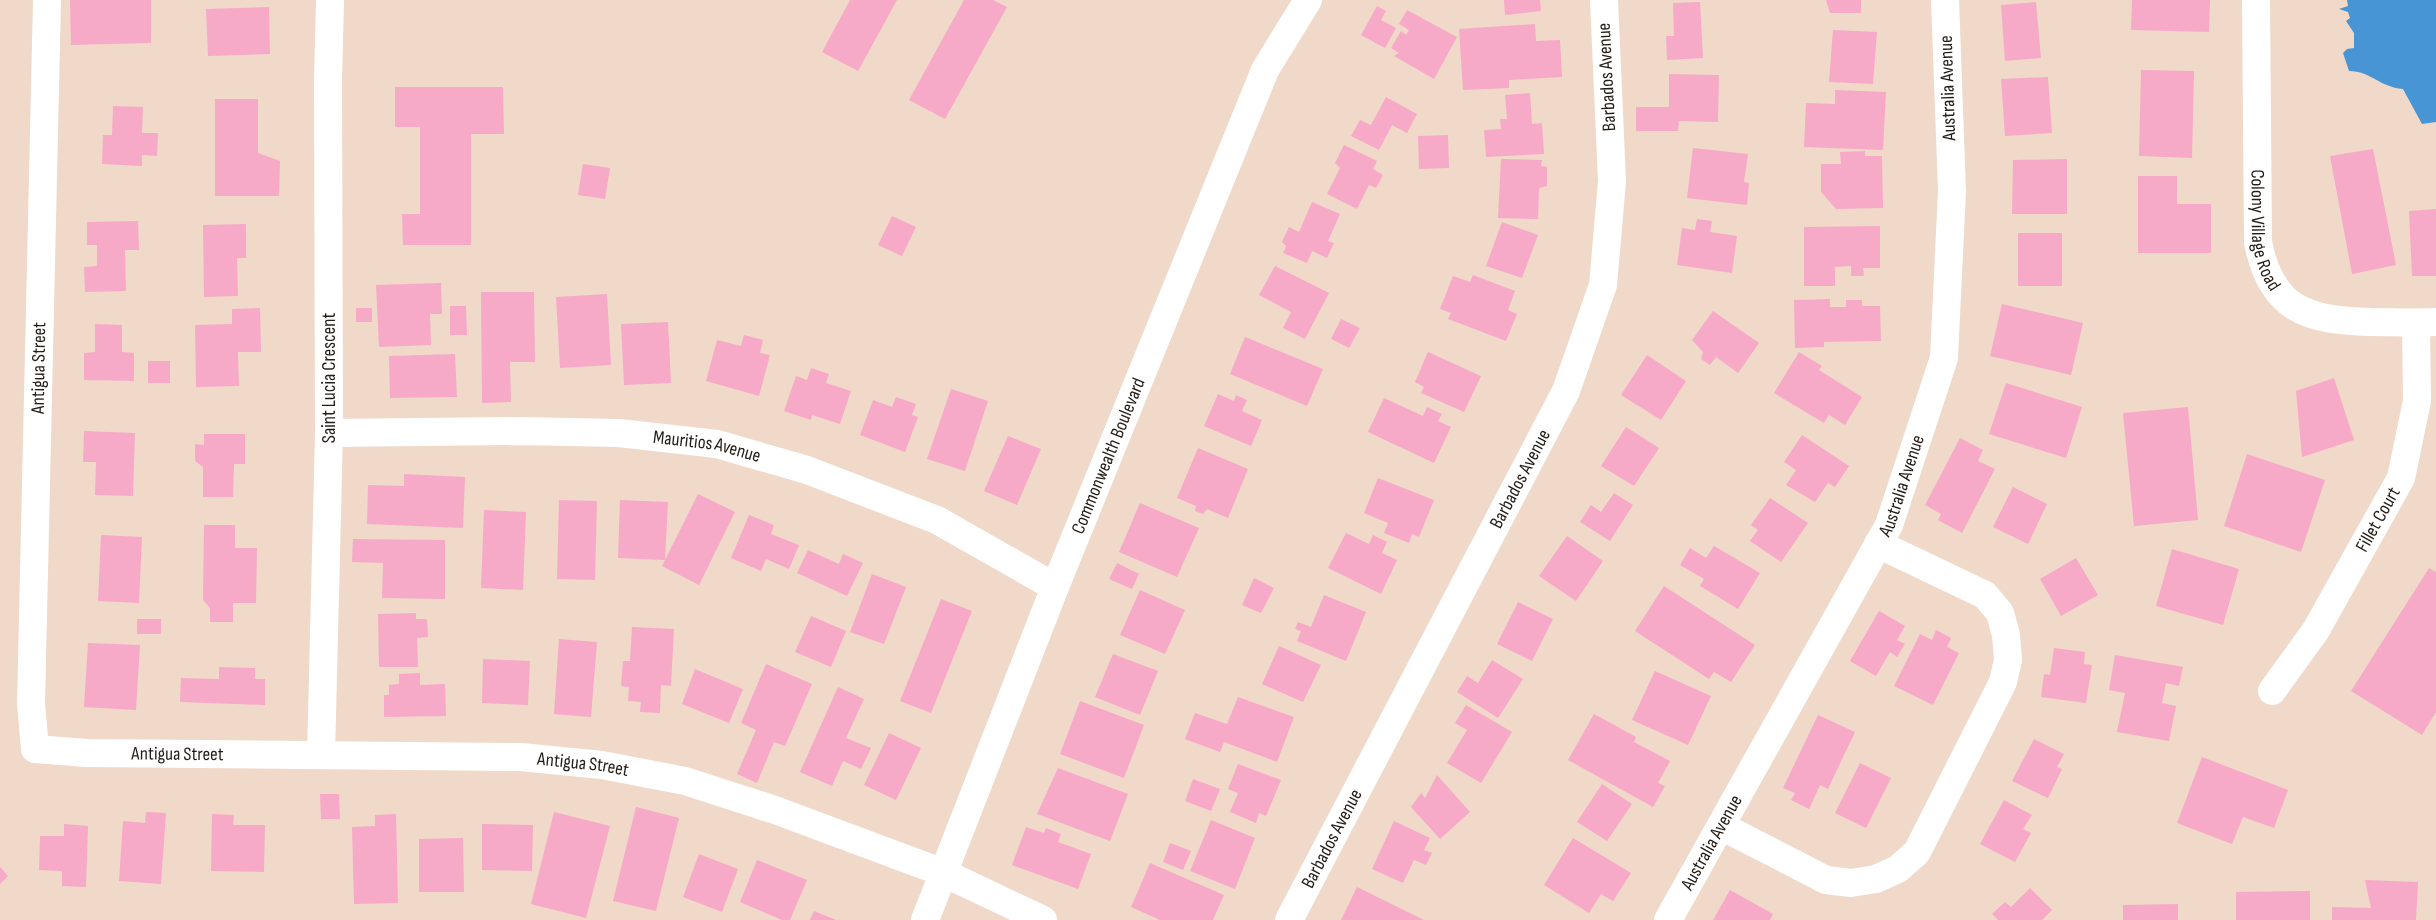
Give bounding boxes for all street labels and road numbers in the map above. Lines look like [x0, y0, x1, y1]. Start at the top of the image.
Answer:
street label: Barbados Avenue [1593, 22, 1621, 132]
street label: Australia Avenue [1935, 35, 1961, 142]
street label: Colony Village Road [2246, 169, 2286, 295]
street label: Saint Lucia Crescent [318, 313, 341, 443]
street label: Antigua Street [27, 322, 51, 415]
street label: Commonwealth Boulevard [1066, 375, 1150, 537]
street label: Mauritios Avenue [652, 425, 763, 468]
street label: Barbados Avenue [1485, 425, 1555, 532]
street label: Australia Avenue [1873, 432, 1929, 541]
street label: Fillet Court [2351, 483, 2405, 556]
street label: Antigua Street [130, 742, 224, 766]
street label: Antigua Street [535, 747, 631, 781]
street label: Barbados Avenue [1296, 785, 1367, 892]
street label: Australia Avenue [1675, 791, 1747, 895]

